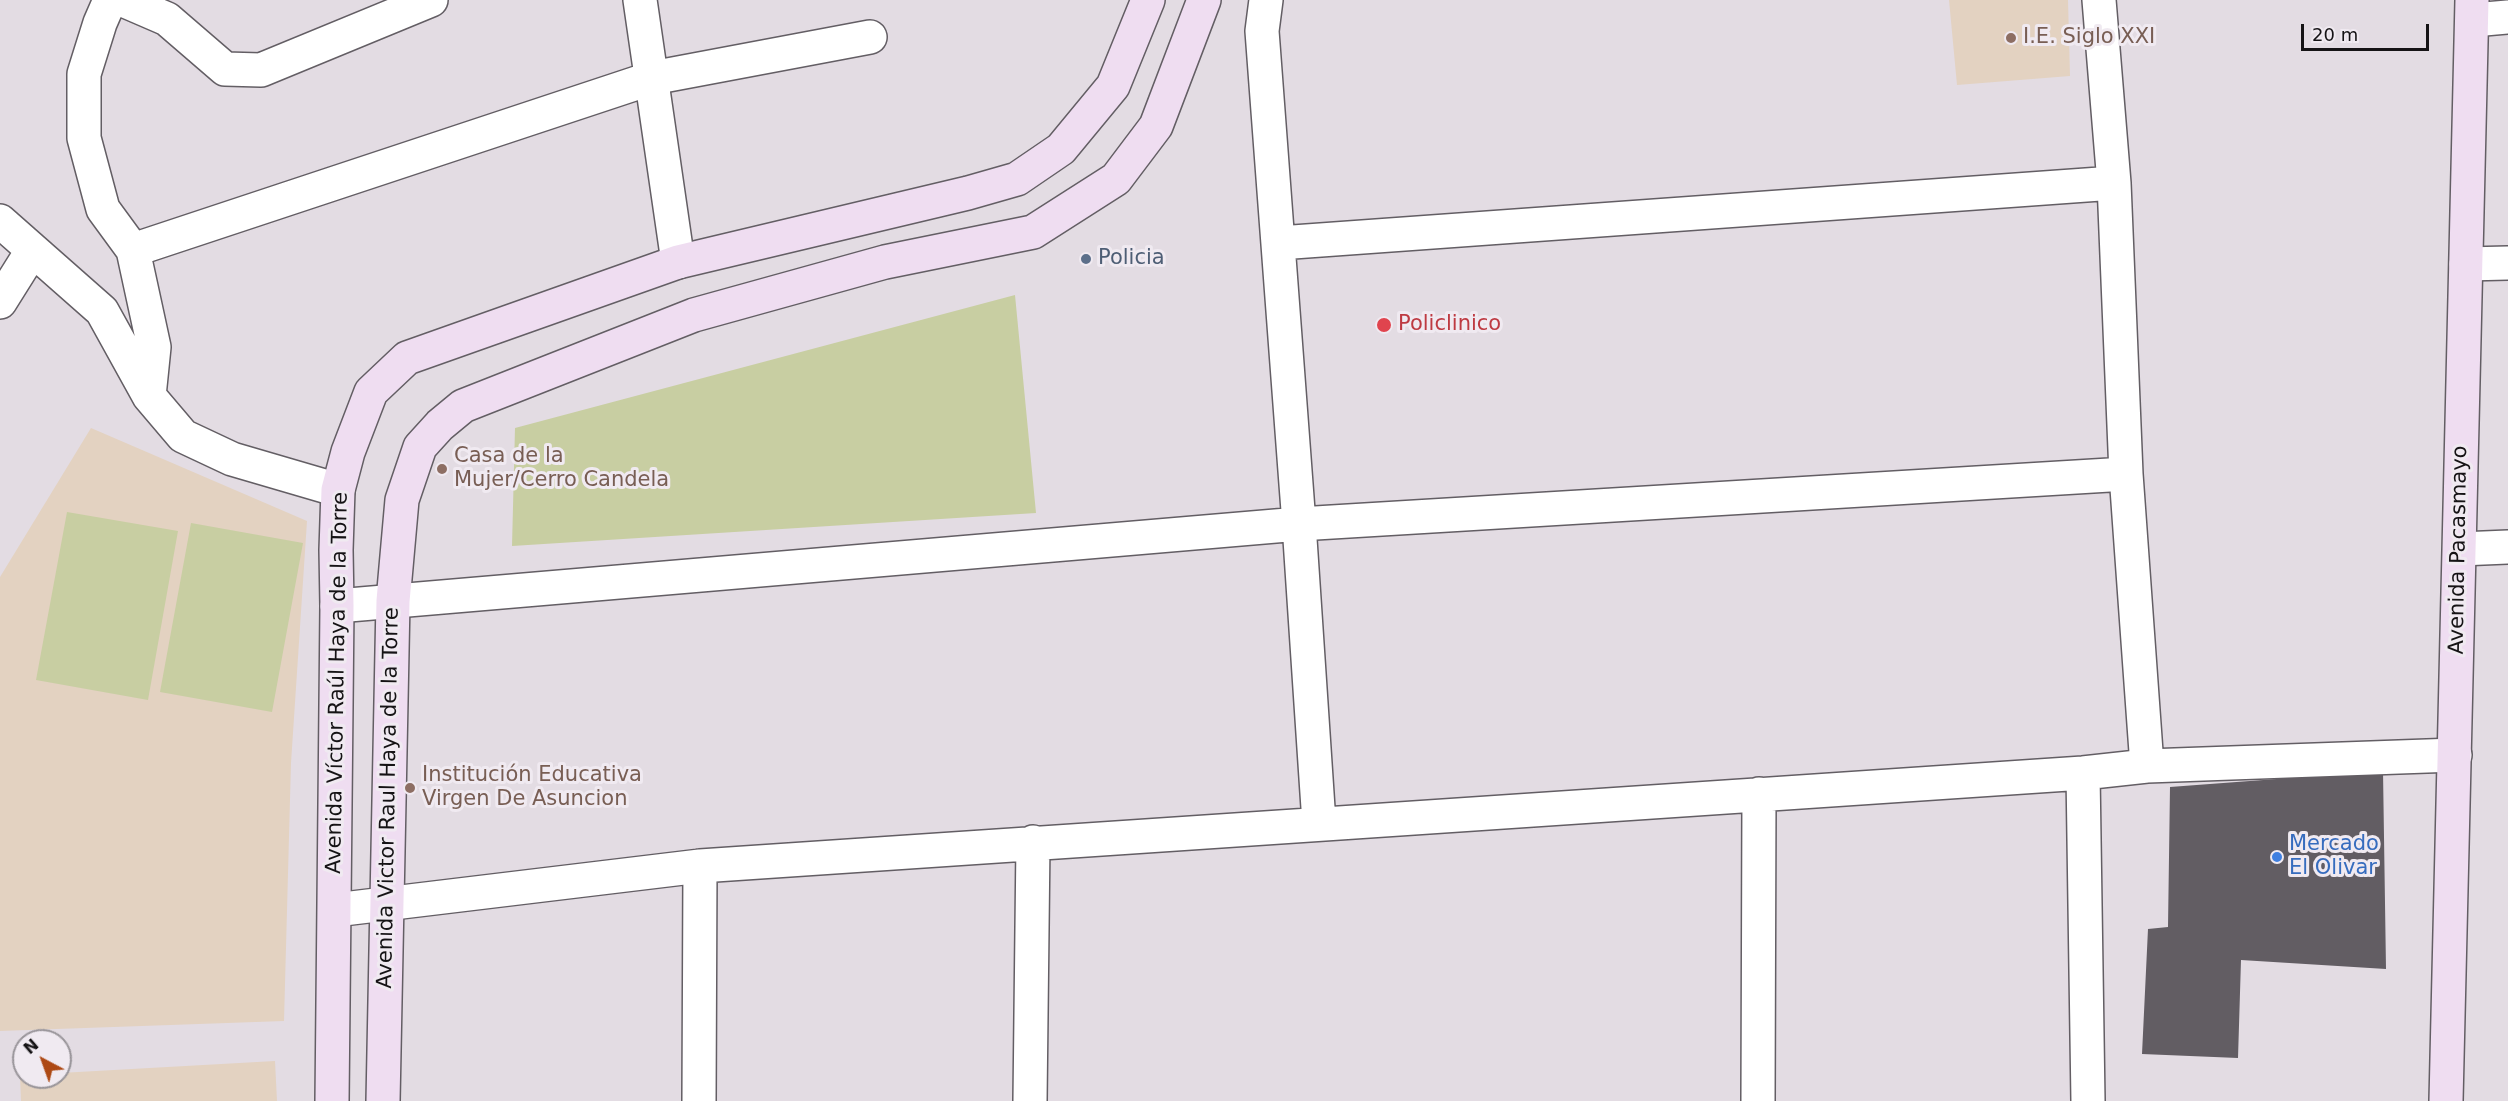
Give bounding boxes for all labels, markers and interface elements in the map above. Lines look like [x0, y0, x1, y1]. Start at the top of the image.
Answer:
scale bar [2304, 12, 2432, 50]
text: 20 m [2312, 24, 2358, 45]
place label: I.E. Siglo XXI [2023, 25, 2155, 51]
marker: I.E. Siglo XXI [2004, 31, 2018, 45]
place label: Policia [1098, 246, 1165, 272]
marker: Policia [1079, 252, 1093, 266]
place label: Policlinico [1398, 312, 1501, 338]
marker: Policlinico [1375, 316, 1393, 334]
place label: Casa de la Mujer/Cerro Candela [454, 444, 669, 494]
street label: Avenida Pacasmayo [2445, 445, 2473, 655]
marker: Casa de la Mujer/Cerro Candela [435, 462, 449, 476]
street label: Avenida Víctor Raúl Haya de la Torre [322, 492, 354, 874]
street label: Avenida Victor Raul Haya de la Torre [373, 607, 405, 989]
place label: Institución Educativa Virgen De Asuncion [422, 763, 642, 813]
marker: Institución Educativa Virgen De Asuncion [403, 781, 417, 795]
place label: Mercado El Olivar [2289, 832, 2379, 882]
marker: Mercado El Olivar [2270, 850, 2284, 864]
north arrow [12, 1029, 72, 1089]
text: N [20, 1035, 42, 1058]

